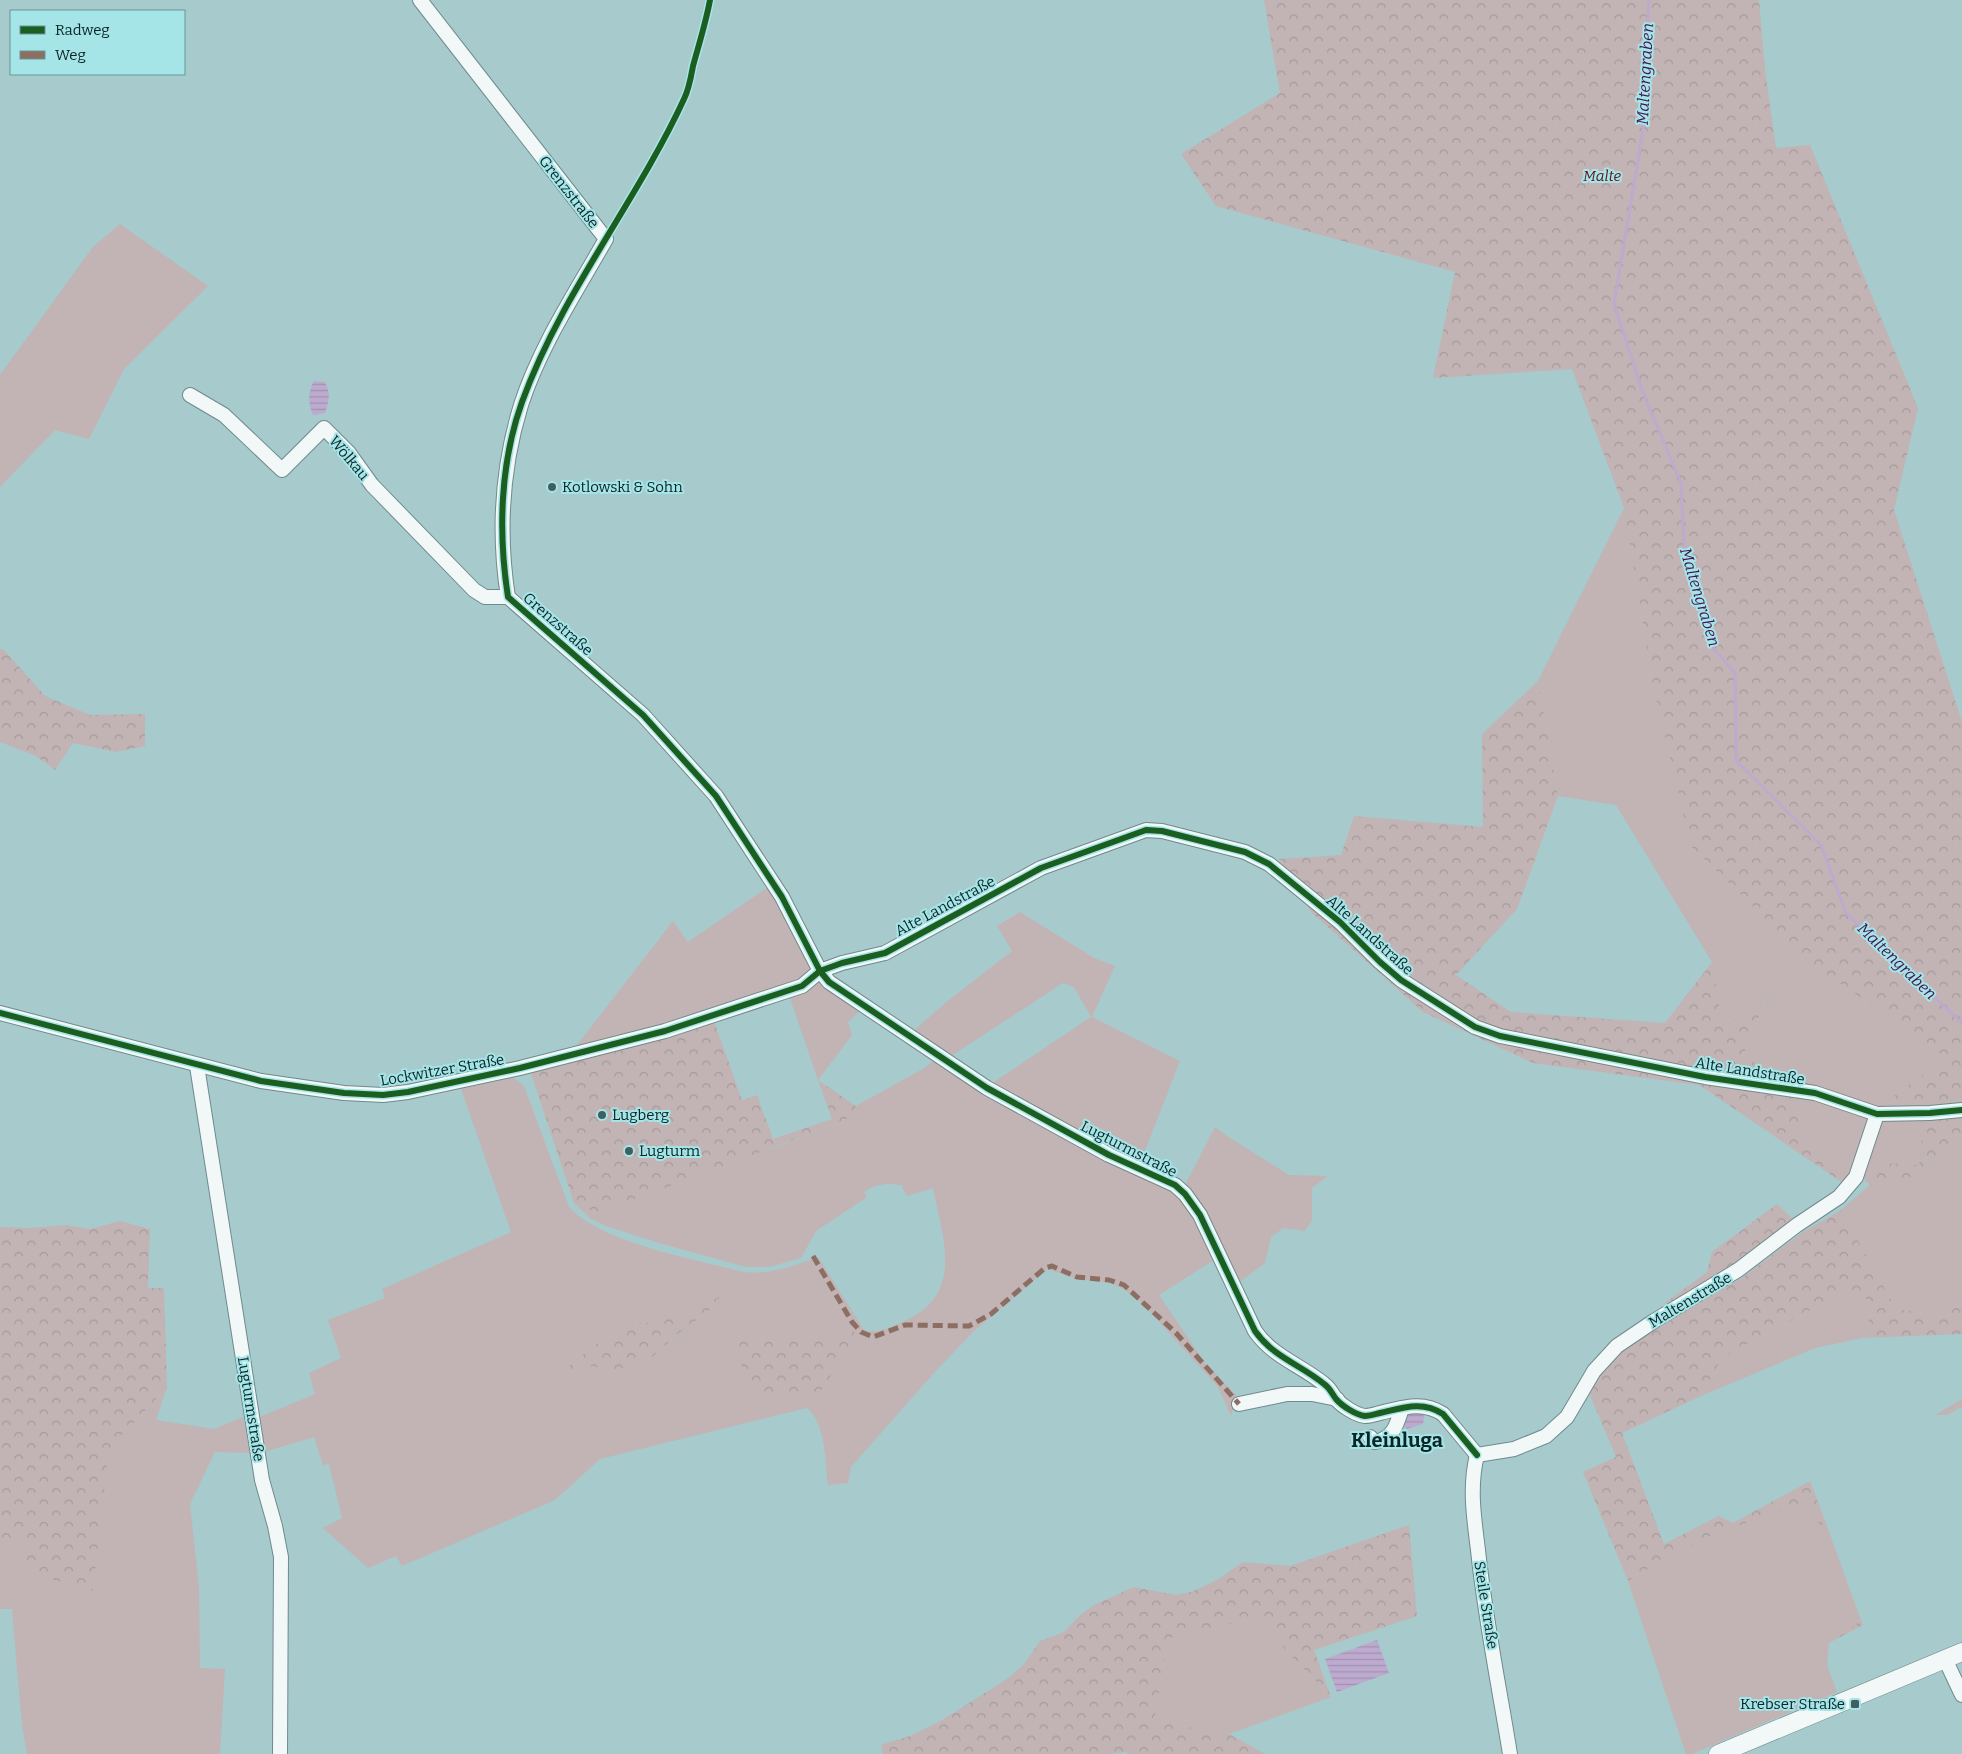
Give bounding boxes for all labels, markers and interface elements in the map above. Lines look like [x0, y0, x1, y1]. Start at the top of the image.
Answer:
legend [10, 10, 185, 75]
text: Radweg [55, 21, 110, 39]
water label: Maltengraben [1633, 22, 1657, 126]
text: Weg [55, 46, 86, 64]
street label: Grenzstraße [535, 152, 603, 232]
park label: Malte [1583, 167, 1622, 185]
street label: Wölkau [325, 432, 373, 484]
place label: Kotlowski & Sohn [562, 478, 683, 496]
marker: Kotlowski & Sohn [546, 481, 558, 493]
water label: Maltengraben [1676, 545, 1724, 649]
street label: Grenzstraße [519, 589, 597, 659]
street label: Alte Landstraße [892, 872, 998, 940]
street label: Alte Landstraße [1323, 891, 1417, 979]
water label: Maltengraben [1854, 919, 1940, 1003]
street label: Lockwitzer Straße [379, 1050, 505, 1090]
street label: Alte Landstraße [1694, 1053, 1806, 1089]
place label: Lugberg [612, 1106, 669, 1124]
marker: Lugberg [596, 1109, 608, 1121]
street label: Lugturmstraße [1078, 1117, 1180, 1181]
place label: Lugturm [639, 1142, 701, 1160]
marker: Lugturm [623, 1145, 635, 1157]
street label: Maltenstraße [1645, 1268, 1735, 1332]
street label: Lugturmstraße [234, 1355, 268, 1463]
district label: Kleinluga [1351, 1428, 1443, 1452]
street label: Steile Straße [1470, 1560, 1502, 1650]
place label: Krebser Straße [1740, 1695, 1845, 1713]
marker: Krebser Straße [1849, 1698, 1861, 1710]

